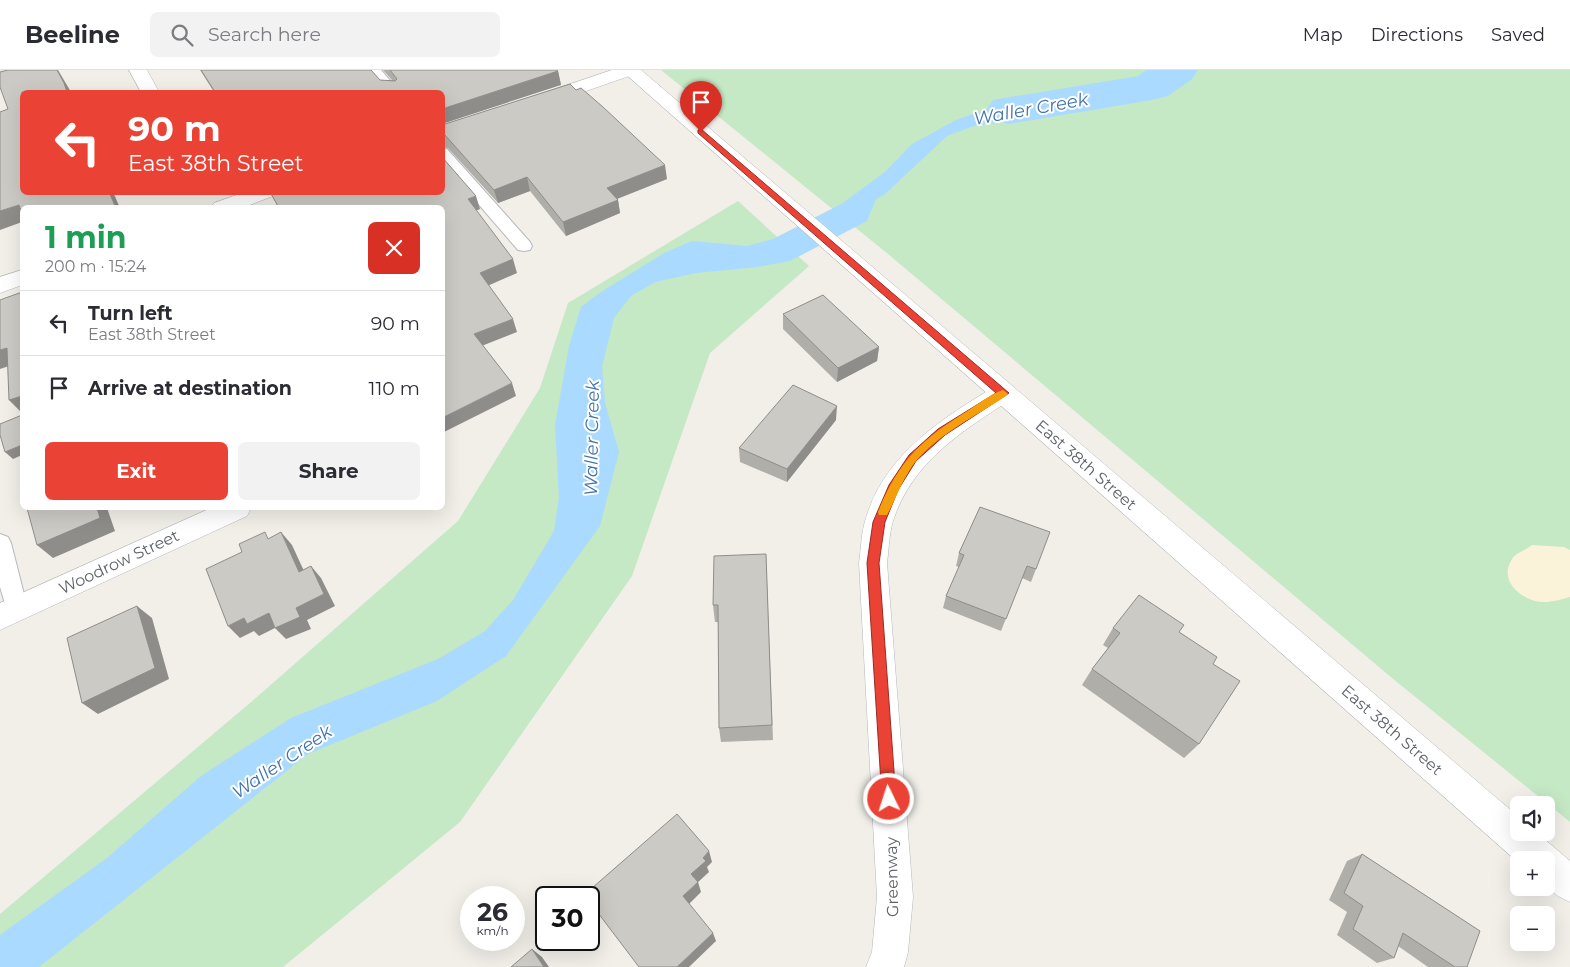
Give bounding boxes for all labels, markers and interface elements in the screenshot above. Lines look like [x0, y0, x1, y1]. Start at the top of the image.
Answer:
search box [150, 12, 500, 57]
text: Beeline [25, 20, 120, 49]
icon: search [168, 21, 196, 49]
text: Search here [208, 23, 321, 46]
text: Map [1303, 24, 1343, 46]
text: Directions [1371, 24, 1463, 46]
text: Saved [1491, 24, 1545, 46]
pin [680, 81, 722, 132]
icon: arrive [687, 88, 715, 116]
water label: Waller Creek [972, 88, 1091, 130]
text: 90 m [128, 107, 221, 150]
icon: left [45, 110, 110, 175]
text: East 38th Street [128, 150, 304, 177]
text: 1 min [45, 219, 126, 256]
button: close [368, 222, 420, 274]
text: 200 m · 15:24 [45, 257, 146, 276]
text: Turn left [88, 302, 173, 325]
icon: left [45, 309, 73, 337]
text: 90 m [371, 312, 420, 335]
text: East 38th Street [88, 325, 216, 344]
icon: arrive [45, 374, 73, 402]
text: Arrive at destination [88, 377, 292, 400]
text: 110 m [369, 377, 420, 400]
water label: Waller Creek [580, 379, 604, 496]
street label: East 38th Street [1032, 416, 1141, 514]
button: Exit [45, 442, 228, 500]
button: Share [238, 442, 420, 500]
street label: Woodrow Street [56, 526, 183, 598]
street label: East 38th Street [1338, 681, 1447, 779]
water label: Waller Creek [228, 720, 337, 803]
position arrow [862, 772, 914, 824]
map controls [1510, 796, 1555, 951]
button: sound [1510, 796, 1555, 841]
street label: Greenway [882, 836, 902, 917]
button: + [1510, 851, 1555, 896]
speed limit sign: 30 [535, 886, 600, 951]
text: 26 [477, 897, 508, 927]
button: − [1510, 906, 1555, 951]
text: km/h [476, 923, 509, 938]

